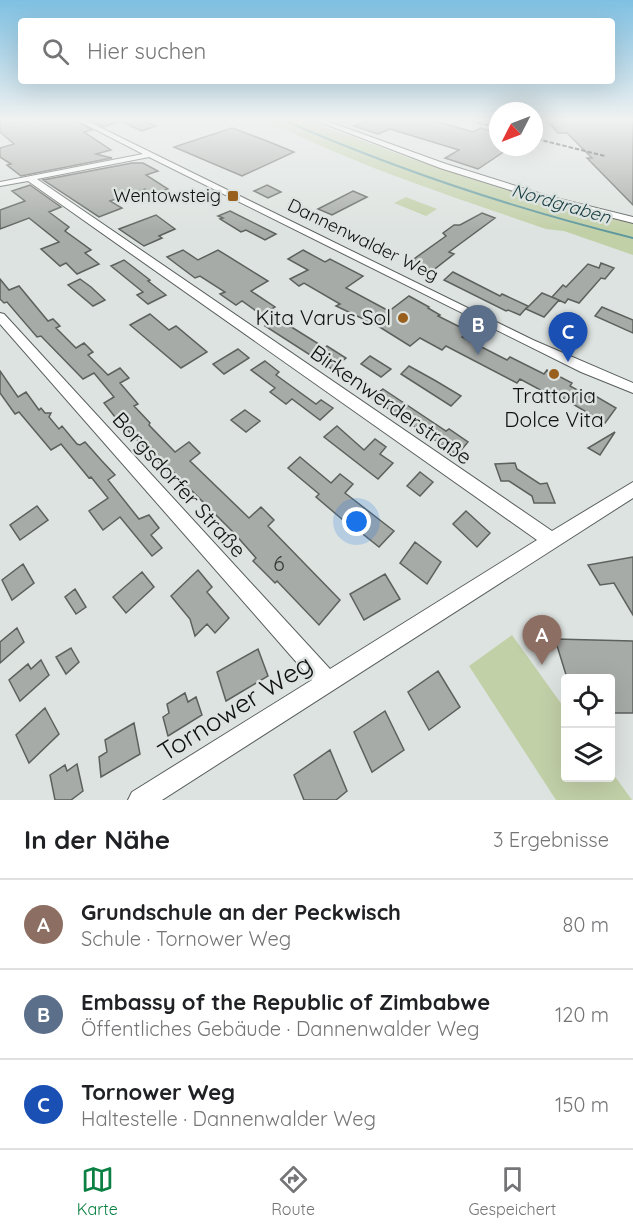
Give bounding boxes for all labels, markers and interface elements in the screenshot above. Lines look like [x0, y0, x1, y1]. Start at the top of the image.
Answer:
search box [18, 18, 615, 84]
icon: search [39, 35, 72, 68]
text: Hier suchen [87, 37, 206, 65]
north arrow [489, 102, 543, 156]
water label: Nordgraben [509, 178, 614, 229]
place label: Wentowsteig [113, 184, 221, 207]
marker: Wentowsteig [226, 189, 240, 203]
street label: Dannenwalder Weg [284, 193, 442, 286]
place label: Kita Varus Sol [255, 304, 391, 330]
pin: B [458, 306, 498, 355]
marker: Kita Varus Sol [396, 311, 410, 325]
pin: C [548, 312, 588, 362]
street label: Birkenwerderstraße [306, 339, 477, 470]
marker: Trattoria Dolce Vita [547, 367, 561, 381]
place label: Trattoria Dolce Vita [504, 382, 604, 432]
street label: Borgsdorfer Straße [108, 406, 252, 562]
your location [342, 507, 371, 536]
house number: 6 [273, 550, 285, 576]
pin: A [522, 616, 562, 665]
street label: Tornower Weg [151, 647, 318, 768]
map controls [561, 674, 615, 782]
button: locate [561, 674, 615, 728]
button: layers [561, 728, 615, 782]
text: In der Nähe [24, 823, 170, 856]
text: 3 Ergebnisse [493, 827, 609, 852]
text: Grundschule an der Peckwisch [81, 898, 401, 926]
text: A [37, 912, 50, 937]
text: 80 m [563, 912, 609, 937]
text: Schule · Tornower Weg [81, 926, 291, 951]
text: Embassy of the Republic of Zimbabwe [81, 988, 490, 1016]
text: B [37, 1002, 50, 1027]
text: 120 m [555, 1002, 609, 1027]
text: Öffentliches Gebäude · Dannenwalder Weg [81, 1016, 479, 1041]
text: Tornower Weg [81, 1078, 235, 1106]
text: C [37, 1092, 50, 1117]
text: 150 m [555, 1092, 609, 1117]
text: Haltestelle · Dannenwalder Weg [81, 1106, 376, 1131]
tab: Karte [77, 1163, 118, 1219]
tab: Route [271, 1163, 315, 1219]
tab: Gespeichert [468, 1163, 556, 1219]

